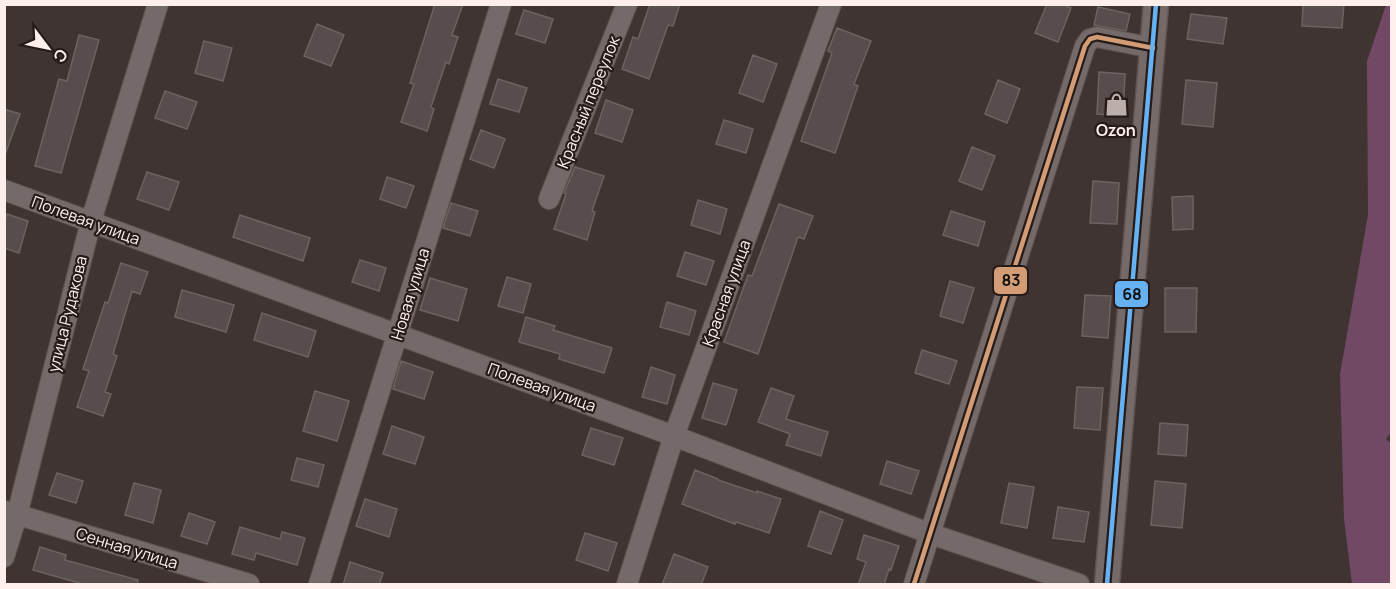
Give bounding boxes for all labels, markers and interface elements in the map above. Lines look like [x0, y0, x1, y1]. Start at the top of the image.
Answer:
north arrow [18, 18, 78, 78]
street label: Красный переулок [551, 32, 625, 172]
text: С [48, 45, 73, 67]
shop icon: Ozon [1103, 92, 1129, 118]
place label: Ozon [1096, 119, 1136, 141]
street label: Полевая улица [29, 190, 143, 250]
street label: Красная улица [696, 236, 756, 350]
street label: Новая улица [386, 245, 434, 343]
street label: улица Рудакова [42, 253, 92, 375]
line badge: 83 [993, 266, 1028, 295]
text: 83 [1001, 269, 1021, 291]
line badge: 68 [1114, 280, 1149, 308]
text: 68 [1122, 283, 1142, 305]
street label: Полевая улица [485, 357, 599, 417]
street label: Сенная улица [73, 522, 181, 574]

